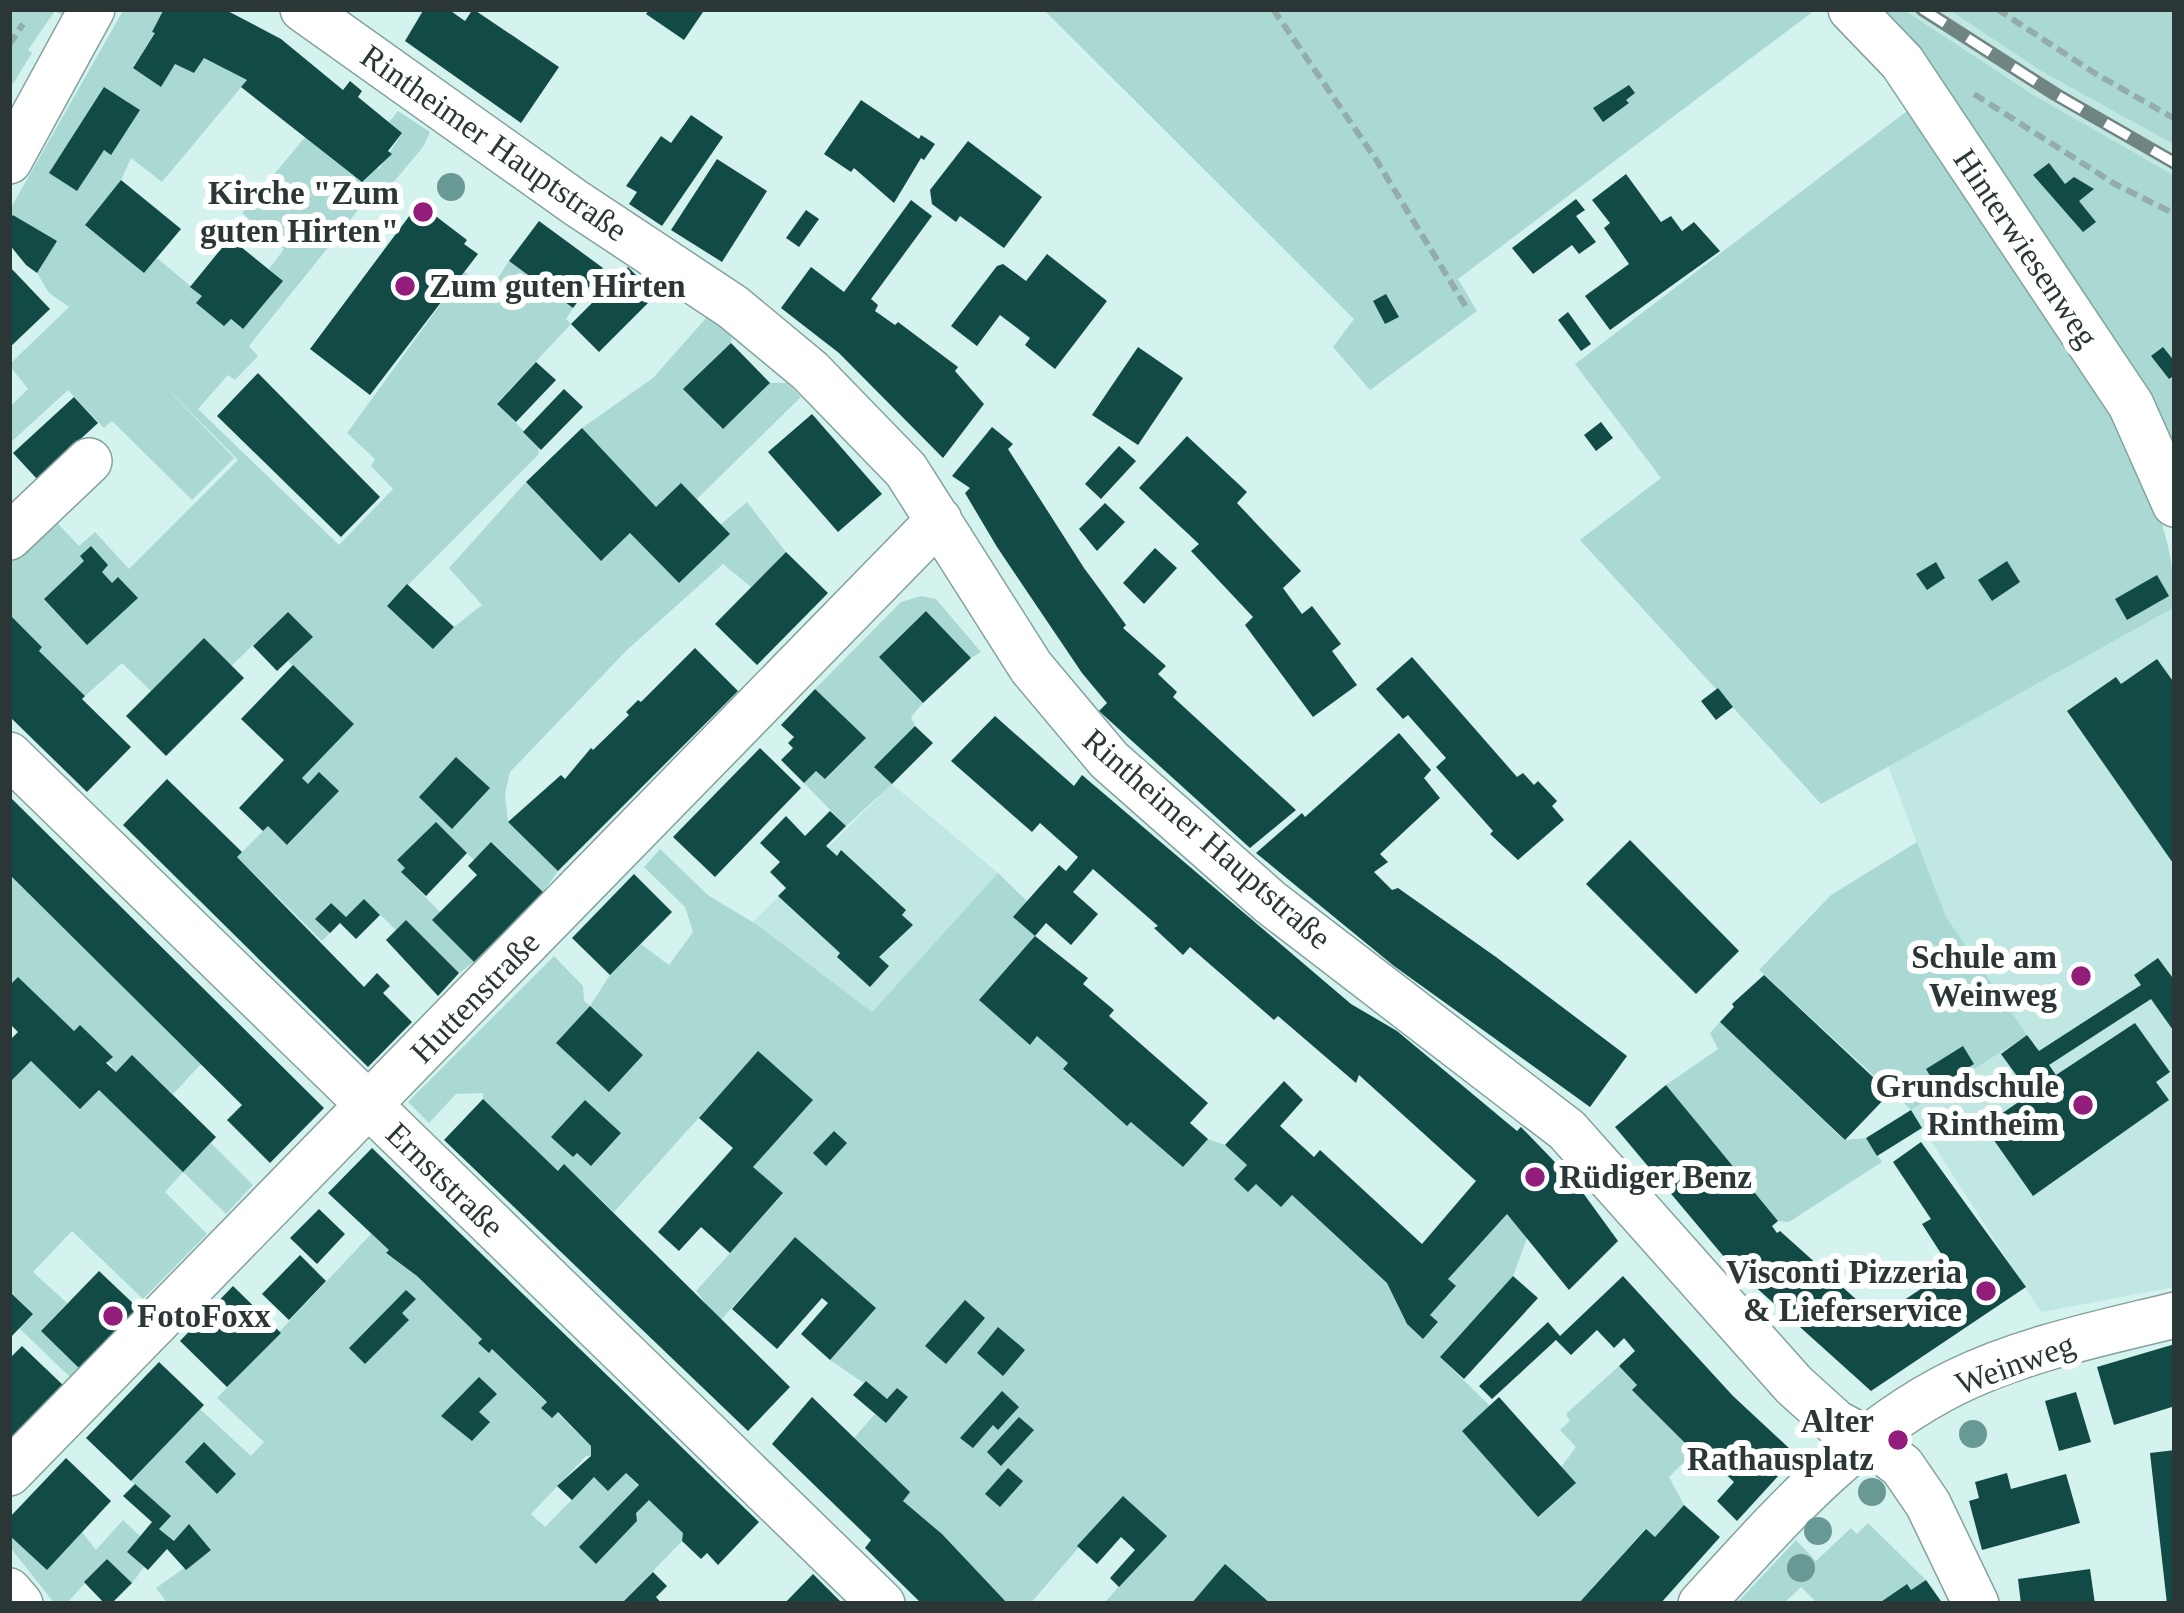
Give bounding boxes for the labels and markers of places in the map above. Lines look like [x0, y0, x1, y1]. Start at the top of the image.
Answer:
place label: Kirche "Zum guten Hirten" [200, 175, 399, 249]
marker: Kirche "Zum guten Hirten" [410, 199, 436, 225]
place label: Zum guten Hirten [429, 268, 686, 304]
marker: Zum guten Hirten [392, 273, 418, 299]
place label: Schule am Weinweg [1911, 939, 2057, 1013]
marker: Schule am Weinweg [2068, 963, 2094, 989]
place label: Grundschule Rintheim [1876, 1068, 2059, 1142]
marker: Grundschule Rintheim [2070, 1092, 2096, 1118]
place label: Rüdiger Benz [1559, 1159, 1752, 1195]
marker: Rüdiger Benz [1522, 1164, 1548, 1190]
place label: Visconti Pizzeria & Lieferservice [1726, 1254, 1962, 1328]
marker: Visconti Pizzeria & Lieferservice [1973, 1278, 1999, 1304]
place label: FotoFoxx [137, 1298, 271, 1334]
marker: FotoFoxx [100, 1303, 126, 1329]
place label: Alter Rathausplatz [1687, 1403, 1874, 1477]
marker: Alter Rathausplatz [1885, 1427, 1911, 1453]

